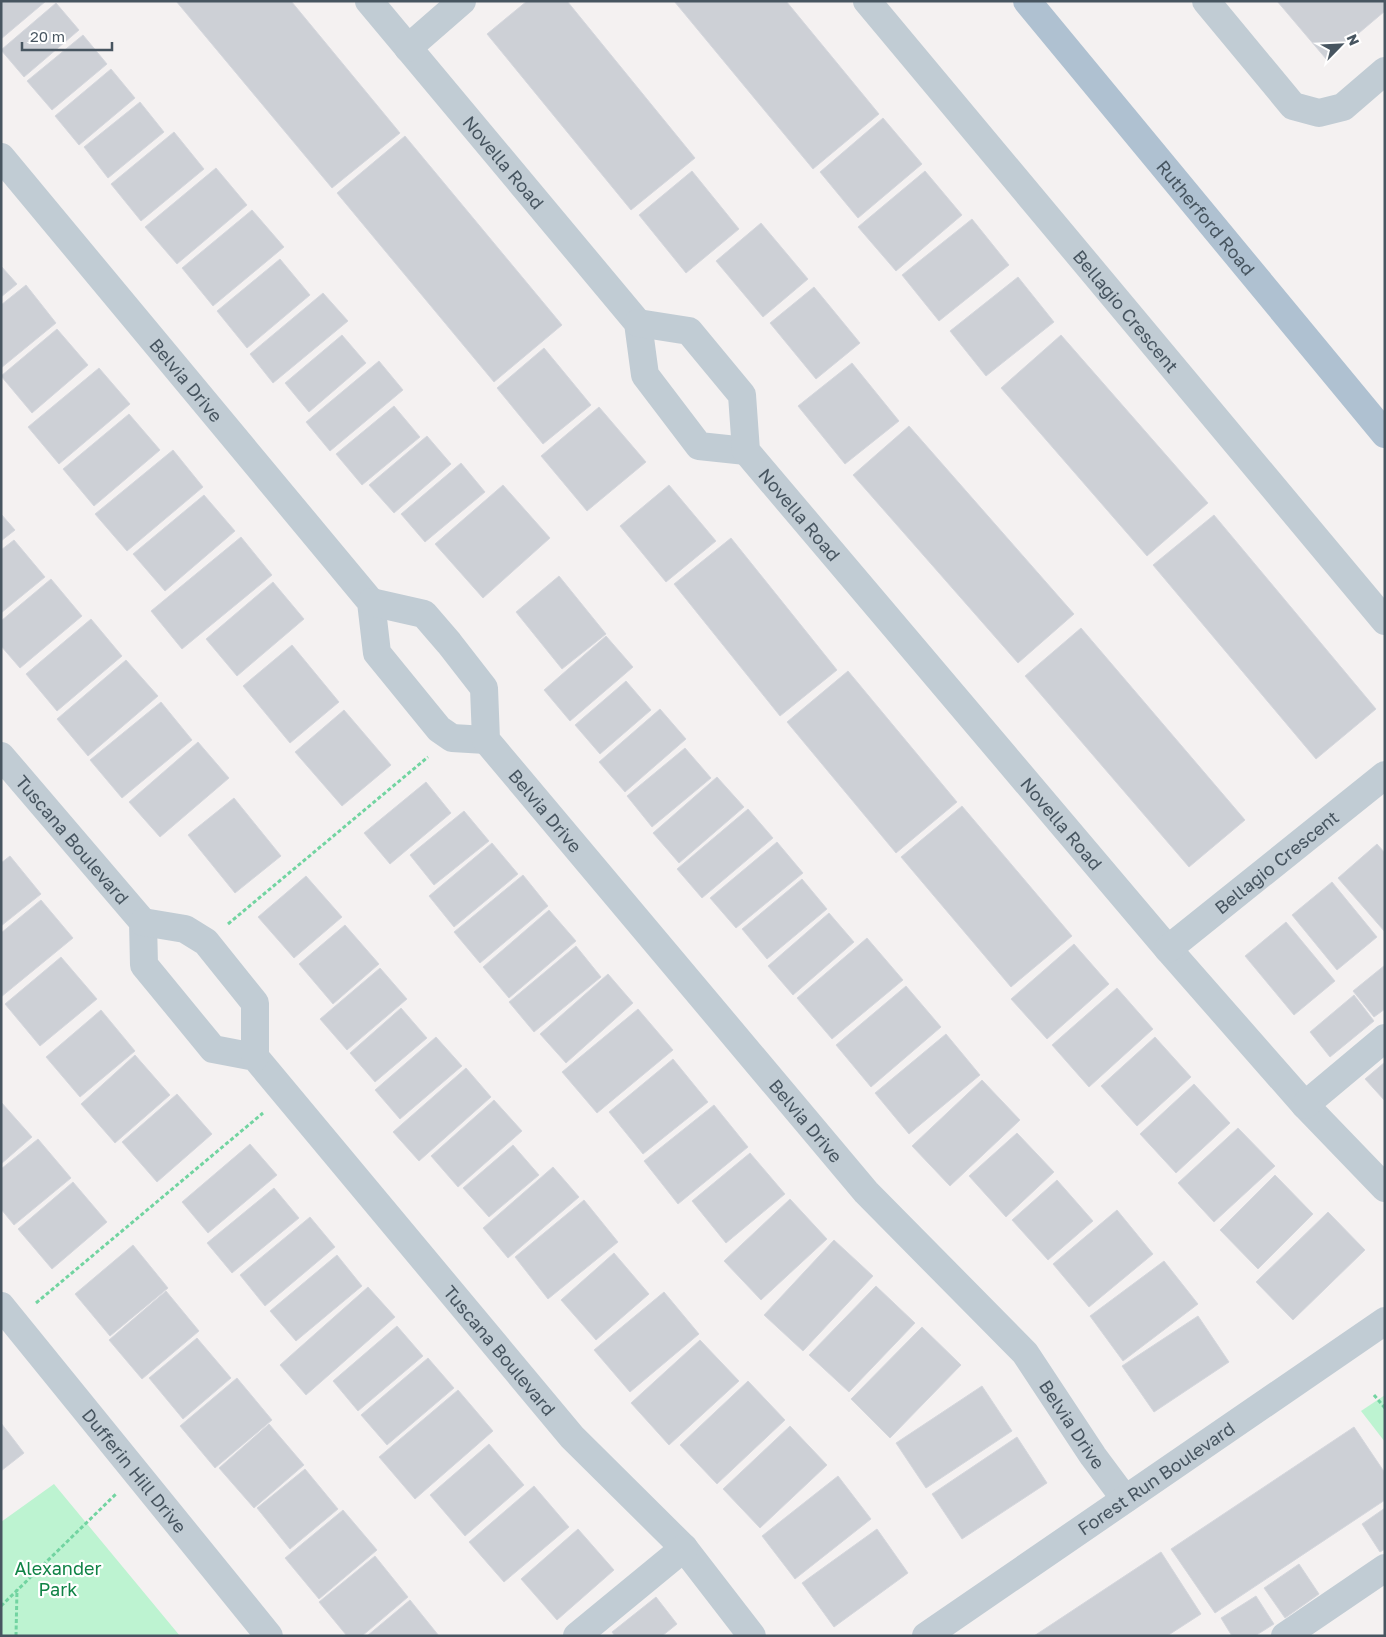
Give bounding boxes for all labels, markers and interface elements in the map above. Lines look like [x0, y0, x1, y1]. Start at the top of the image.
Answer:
scale bar [22, 20, 112, 52]
north arrow [1316, 20, 1366, 70]
text: 20 m [30, 27, 65, 45]
text: N [1343, 31, 1363, 48]
street label: Novella Road [458, 111, 549, 213]
street label: Rutherford Road [1152, 156, 1260, 280]
street label: Bellagio Crescent [1069, 245, 1183, 377]
street label: Belvia Drive [145, 334, 228, 426]
street label: Novella Road [754, 464, 845, 565]
street label: Belvia Drive [504, 764, 587, 857]
street label: Tuscana Boulevard [11, 771, 134, 909]
street label: Novella Road [1016, 773, 1107, 874]
street label: Bellagio Crescent [1210, 806, 1343, 918]
street label: Belvia Drive [765, 1074, 847, 1167]
street label: Tuscana Boulevard [439, 1281, 560, 1420]
street label: Belvia Drive [1035, 1376, 1110, 1473]
street label: Dufferin Hill Drive [78, 1404, 192, 1537]
street label: Forest Run Boulevard [1073, 1417, 1239, 1540]
park label: Alexander Park [15, 1557, 101, 1600]

